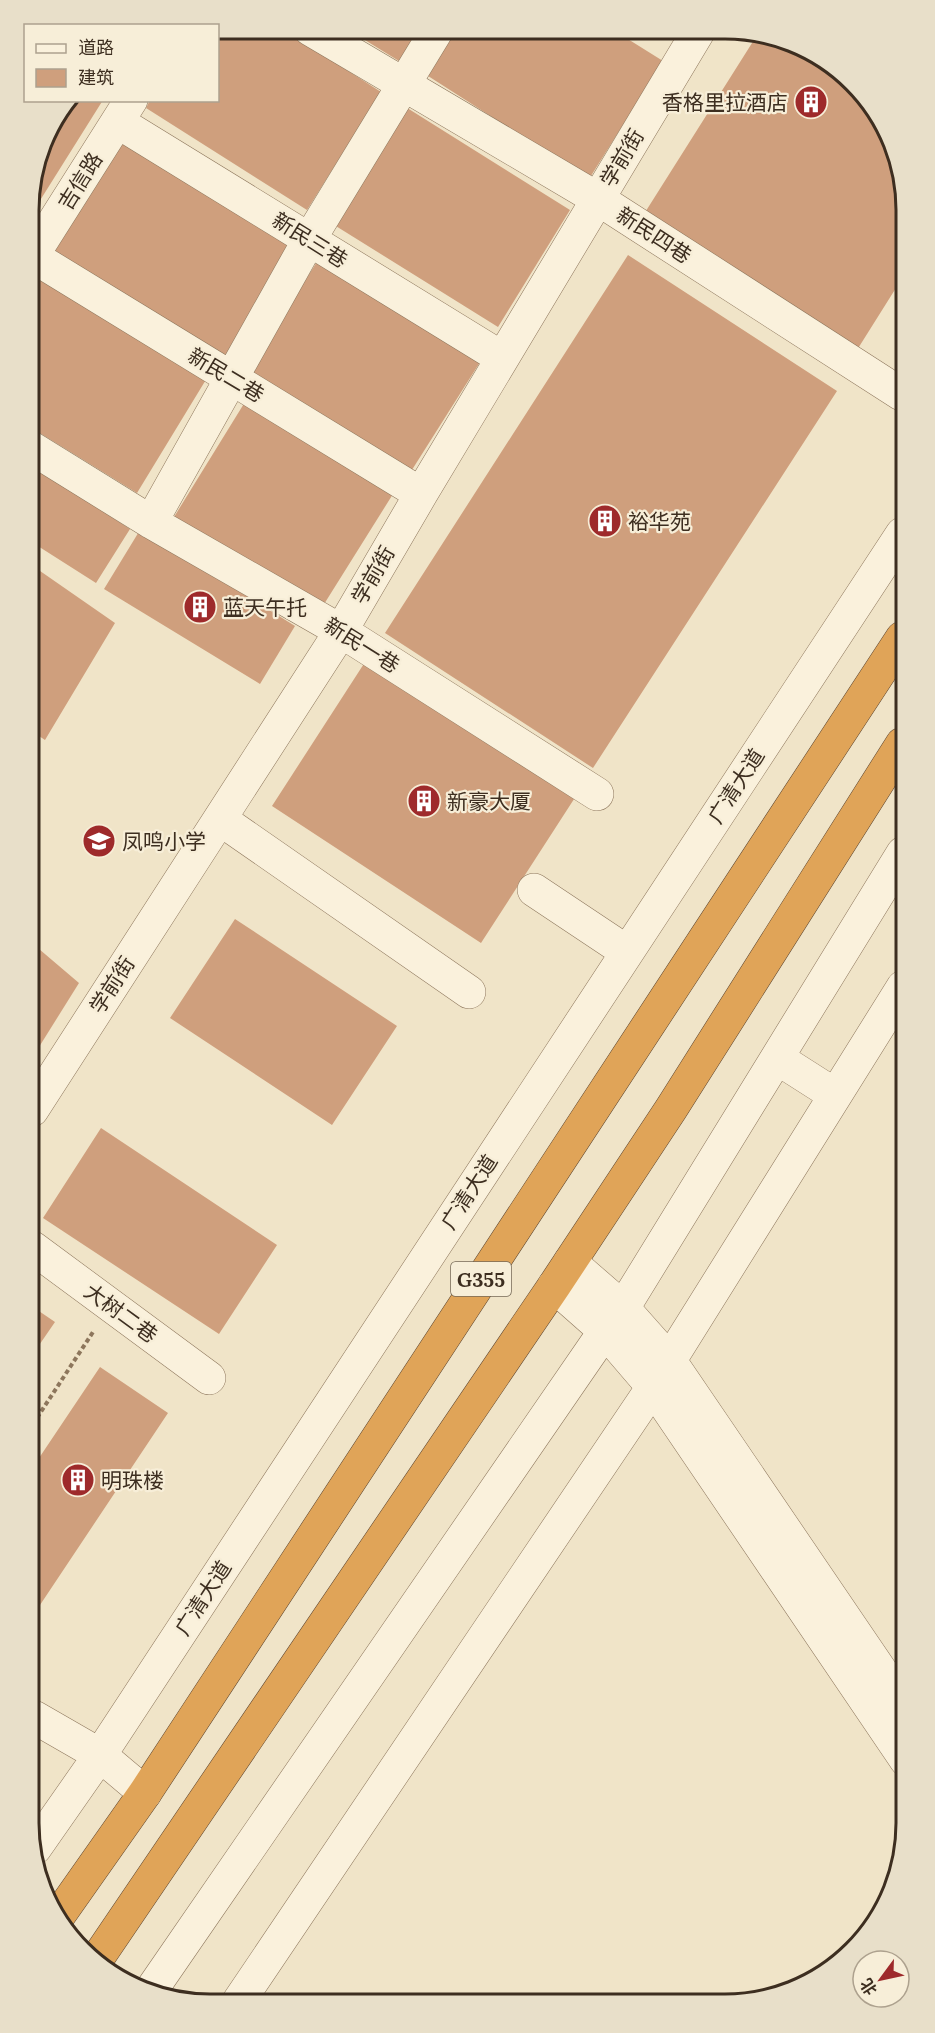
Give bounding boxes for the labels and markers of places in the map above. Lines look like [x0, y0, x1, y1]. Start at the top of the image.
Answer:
building icon: 香格里拉酒店 [793, 84, 829, 120]
place label: 香格里拉酒店 [662, 89, 788, 116]
building icon: 裕华苑 [587, 503, 623, 539]
place label: 裕华苑 [628, 508, 691, 535]
building icon: 蓝天午托 [182, 589, 218, 625]
place label: 蓝天午托 [223, 594, 307, 621]
building icon: 新豪大厦 [406, 783, 442, 819]
place label: 新豪大厦 [447, 788, 531, 815]
school or university icon: 凤鸣小学 [81, 823, 117, 859]
place label: 凤鸣小学 [122, 828, 206, 855]
building icon: 明珠楼 [60, 1462, 96, 1498]
place label: 明珠楼 [101, 1467, 164, 1494]

